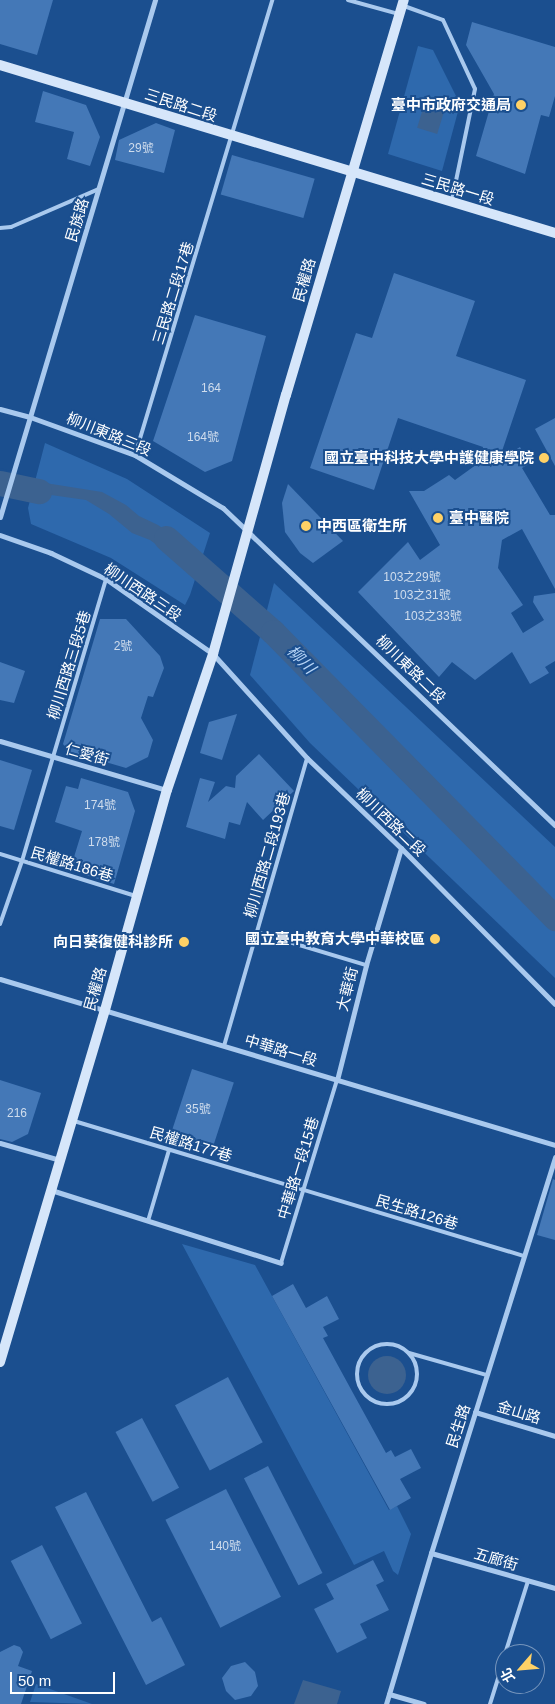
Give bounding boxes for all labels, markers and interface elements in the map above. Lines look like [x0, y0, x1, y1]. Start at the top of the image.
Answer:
street label: 三民路二段 [143, 85, 219, 125]
place label: 臺中市政府交通局 [391, 96, 511, 114]
marker: 臺中市政府交通局 [515, 99, 527, 111]
house number: 29號 [128, 142, 154, 156]
street label: 三民路一段 [420, 169, 496, 209]
street label: 民族路 [62, 196, 92, 244]
street label: 三民路二段17巷 [149, 239, 197, 347]
street label: 民權路 [289, 256, 319, 304]
house number: 164 [201, 382, 221, 396]
street label: 柳川東路三段 [64, 409, 154, 459]
house number: 164號 [187, 431, 219, 445]
place label: 國立臺中科技大學中護健康學院 [324, 449, 534, 467]
marker: 國立臺中科技大學中護健康學院 [538, 452, 550, 464]
place label: 臺中醫院 [449, 509, 509, 527]
marker: 臺中醫院 [431, 511, 445, 525]
place label: 中西區衛生所 [317, 517, 407, 535]
marker: 中西區衛生所 [299, 519, 313, 533]
street label: 柳川西路三段 [101, 559, 185, 625]
house number: 103之29號 [383, 571, 441, 585]
house number: 103之31號 [393, 589, 451, 603]
street label: 柳川西路三段5巷 [44, 608, 94, 722]
house number: 103之33號 [404, 610, 462, 624]
street label: 柳川東路二段 [372, 631, 450, 707]
house number: 2號 [114, 640, 132, 654]
water label: 柳川 [283, 642, 319, 678]
street label: 仁愛街 [63, 739, 111, 769]
street label: 柳川西路二段 [352, 784, 430, 860]
street label: 柳川西路二段193巷 [240, 790, 294, 920]
house number: 174號 [84, 799, 116, 813]
house number: 178號 [88, 836, 120, 850]
street label: 民權路186巷 [29, 843, 115, 885]
place label: 國立臺中教育大學中華校區 [245, 930, 425, 948]
place label: 向日葵復健科診所 [53, 933, 173, 951]
marker: 國立臺中教育大學中華校區 [429, 933, 441, 945]
marker: 向日葵復健科診所 [177, 935, 191, 949]
street label: 民權路 [80, 965, 110, 1013]
street label: 大華街 [333, 965, 361, 1013]
street label: 中華路一段 [243, 1030, 319, 1070]
house number: 35號 [185, 1103, 211, 1117]
house number: 216 [7, 1107, 27, 1121]
street label: 中華路一段15巷 [274, 1114, 322, 1222]
street label: 民權路177巷 [148, 1123, 234, 1165]
street label: 民生路126巷 [374, 1191, 460, 1233]
street label: 金山路 [495, 1397, 543, 1427]
street label: 民生路 [442, 1402, 474, 1450]
house number: 140號 [209, 1540, 241, 1554]
street label: 五廊街 [472, 1544, 520, 1574]
north arrow [495, 1644, 545, 1694]
scale bar [12, 1662, 118, 1694]
text: 北 [497, 1665, 518, 1685]
text: 50 m [18, 1672, 51, 1689]

